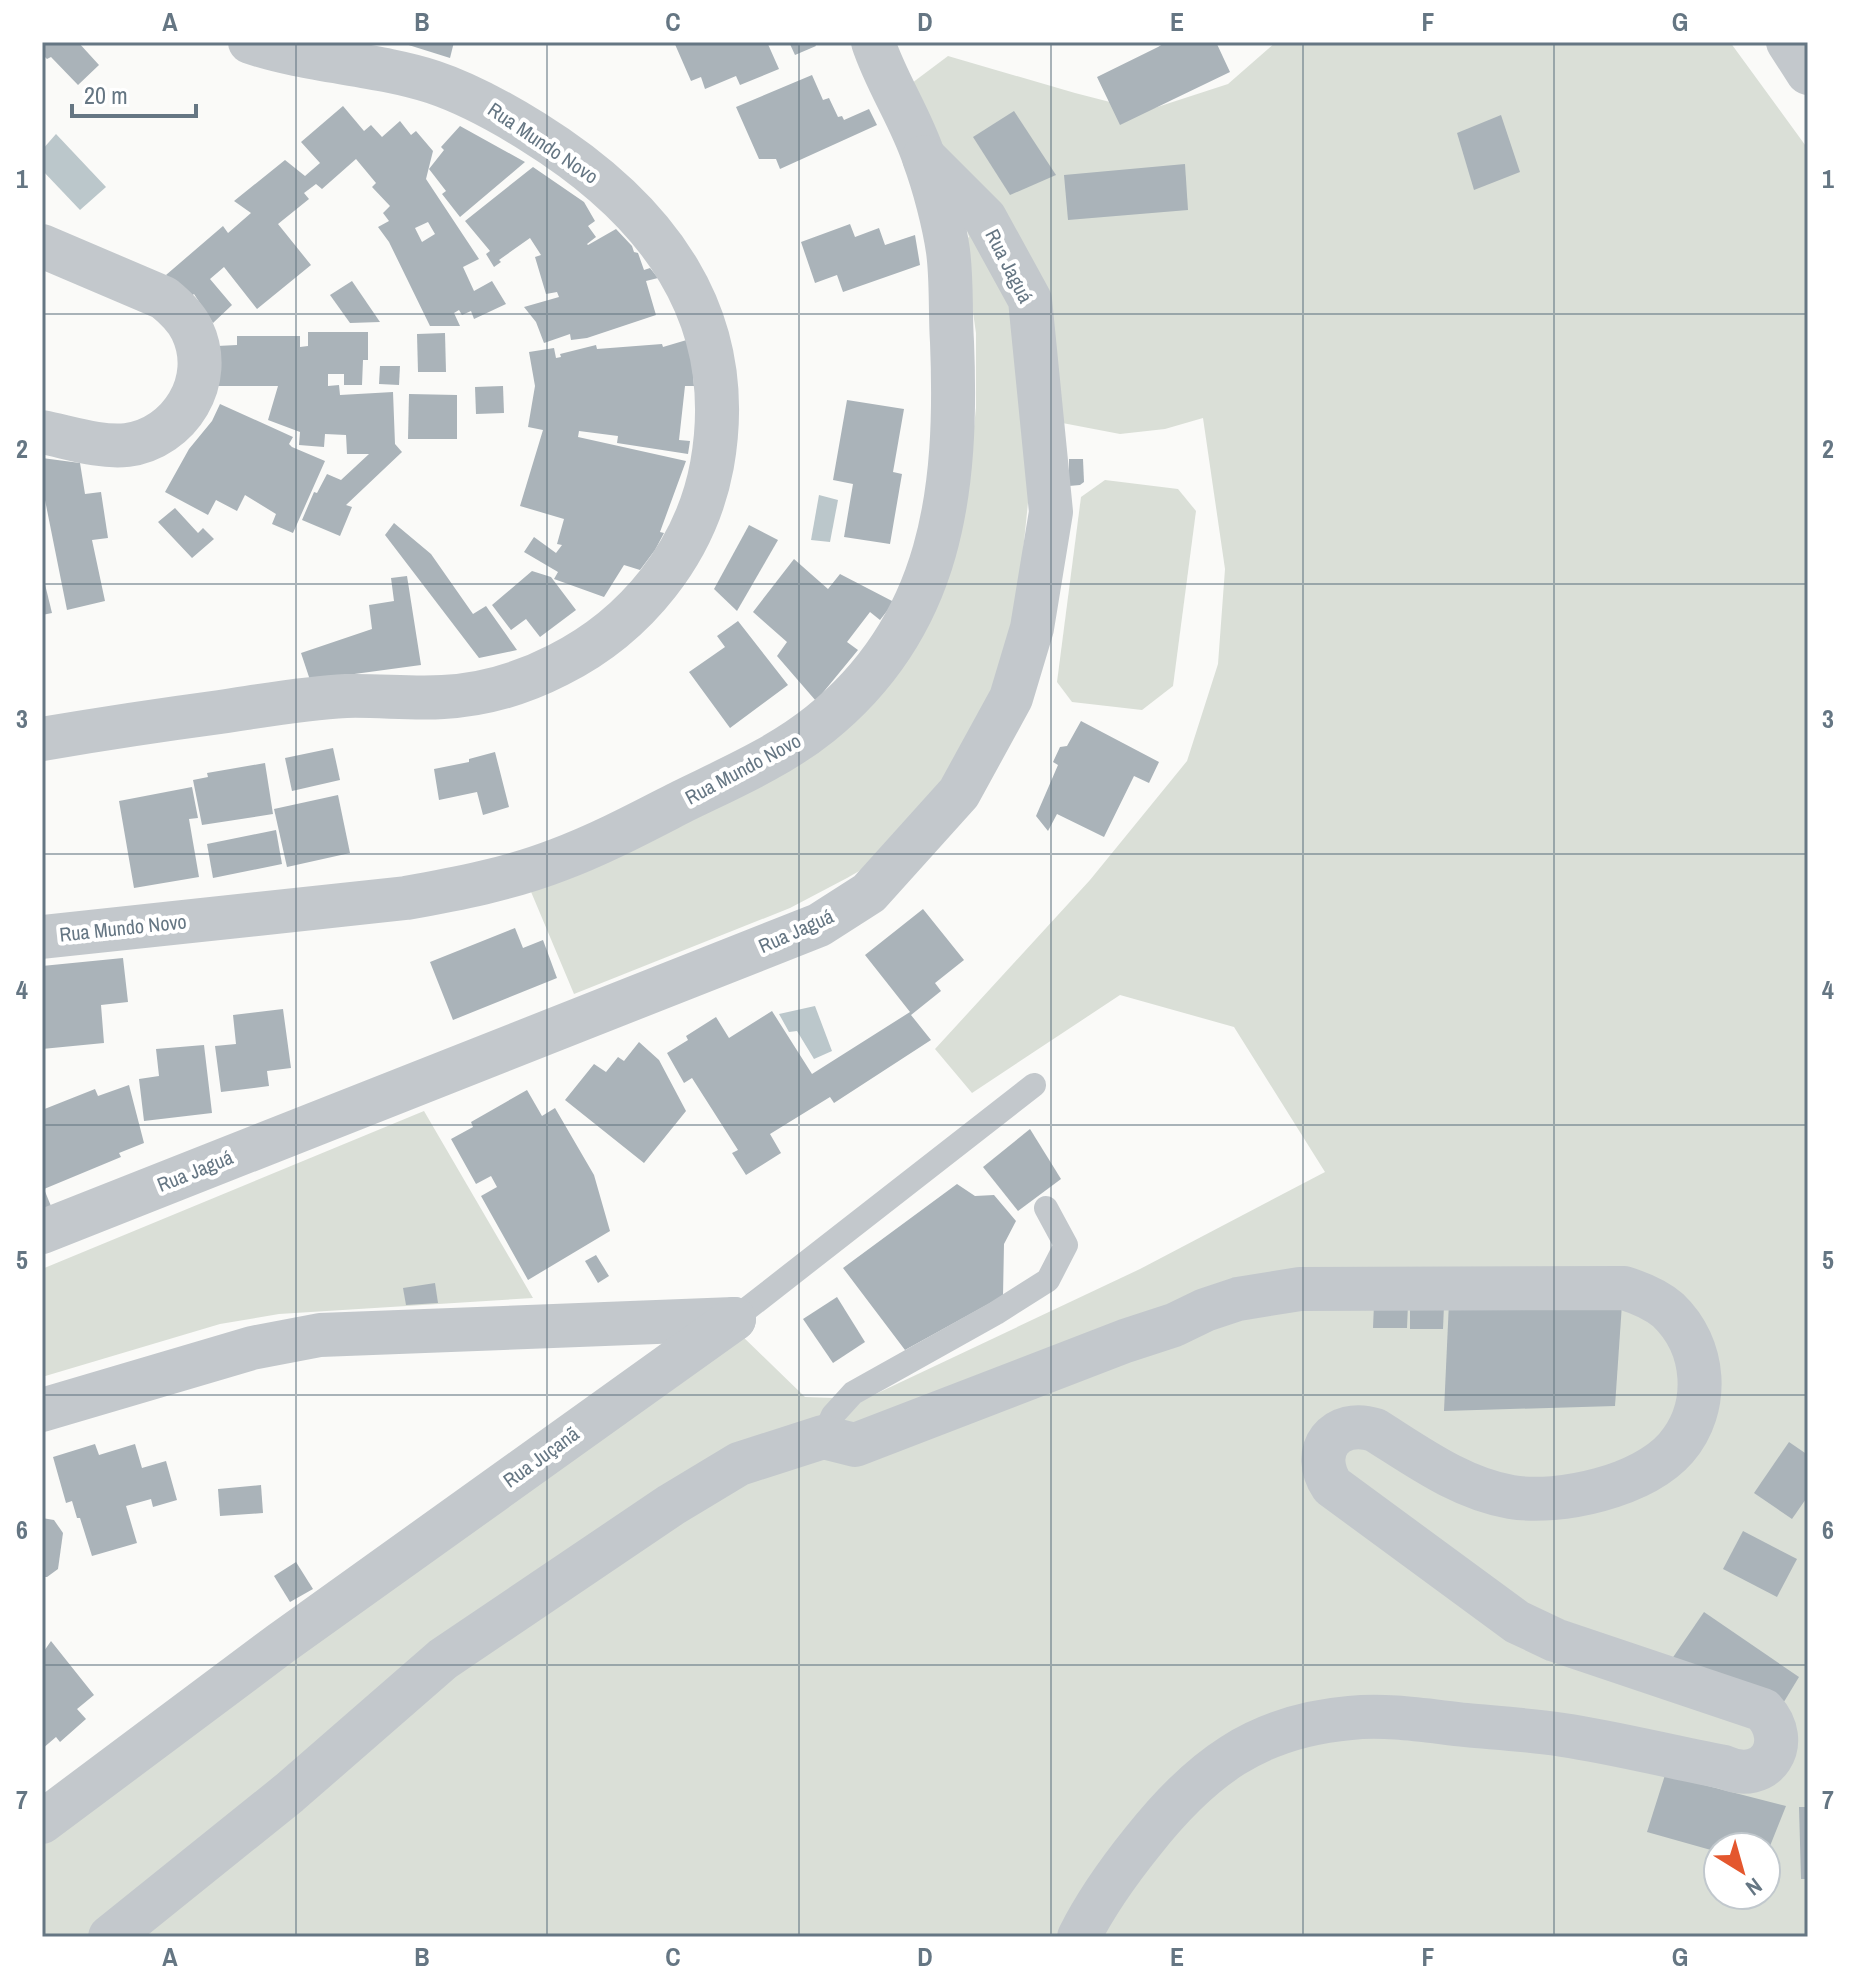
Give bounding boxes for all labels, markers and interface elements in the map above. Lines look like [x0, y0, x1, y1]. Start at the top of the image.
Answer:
text: A [162, 4, 178, 39]
text: B [414, 4, 430, 39]
text: C [665, 4, 681, 39]
text: D [917, 4, 933, 39]
text: E [1170, 4, 1184, 39]
text: F [1421, 4, 1435, 39]
text: G [1672, 4, 1688, 39]
scale bar [72, 68, 196, 118]
text: 20 m [84, 79, 128, 111]
street label: Rua Mundo Novo [483, 96, 604, 189]
text: 1 [16, 161, 28, 196]
text: 1 [1822, 161, 1834, 196]
street label: Rua Jaguá [979, 224, 1039, 307]
text: 2 [16, 431, 28, 466]
text: 2 [1822, 431, 1834, 466]
text: 3 [16, 701, 28, 736]
text: 3 [1822, 701, 1834, 736]
street label: Rua Mundo Novo [680, 727, 805, 810]
street label: Rua Jaguá [754, 902, 838, 959]
street label: Rua Mundo Novo [58, 907, 188, 948]
text: 4 [16, 972, 28, 1007]
text: 4 [1822, 972, 1834, 1007]
street label: Rua Jaguá [153, 1143, 237, 1198]
text: 5 [16, 1242, 28, 1277]
text: 5 [1822, 1242, 1834, 1277]
street label: Rua Juçanã [497, 1420, 584, 1493]
text: 6 [16, 1512, 28, 1547]
text: 6 [1822, 1512, 1834, 1547]
text: 7 [16, 1782, 28, 1817]
text: 7 [1822, 1782, 1834, 1817]
north arrow [1702, 1831, 1782, 1911]
text: N [1740, 1871, 1768, 1903]
text: A [162, 1939, 178, 1974]
text: B [414, 1939, 430, 1974]
text: C [665, 1939, 681, 1974]
text: D [917, 1939, 933, 1974]
text: E [1170, 1939, 1184, 1974]
text: F [1421, 1939, 1435, 1974]
text: G [1672, 1939, 1688, 1974]

